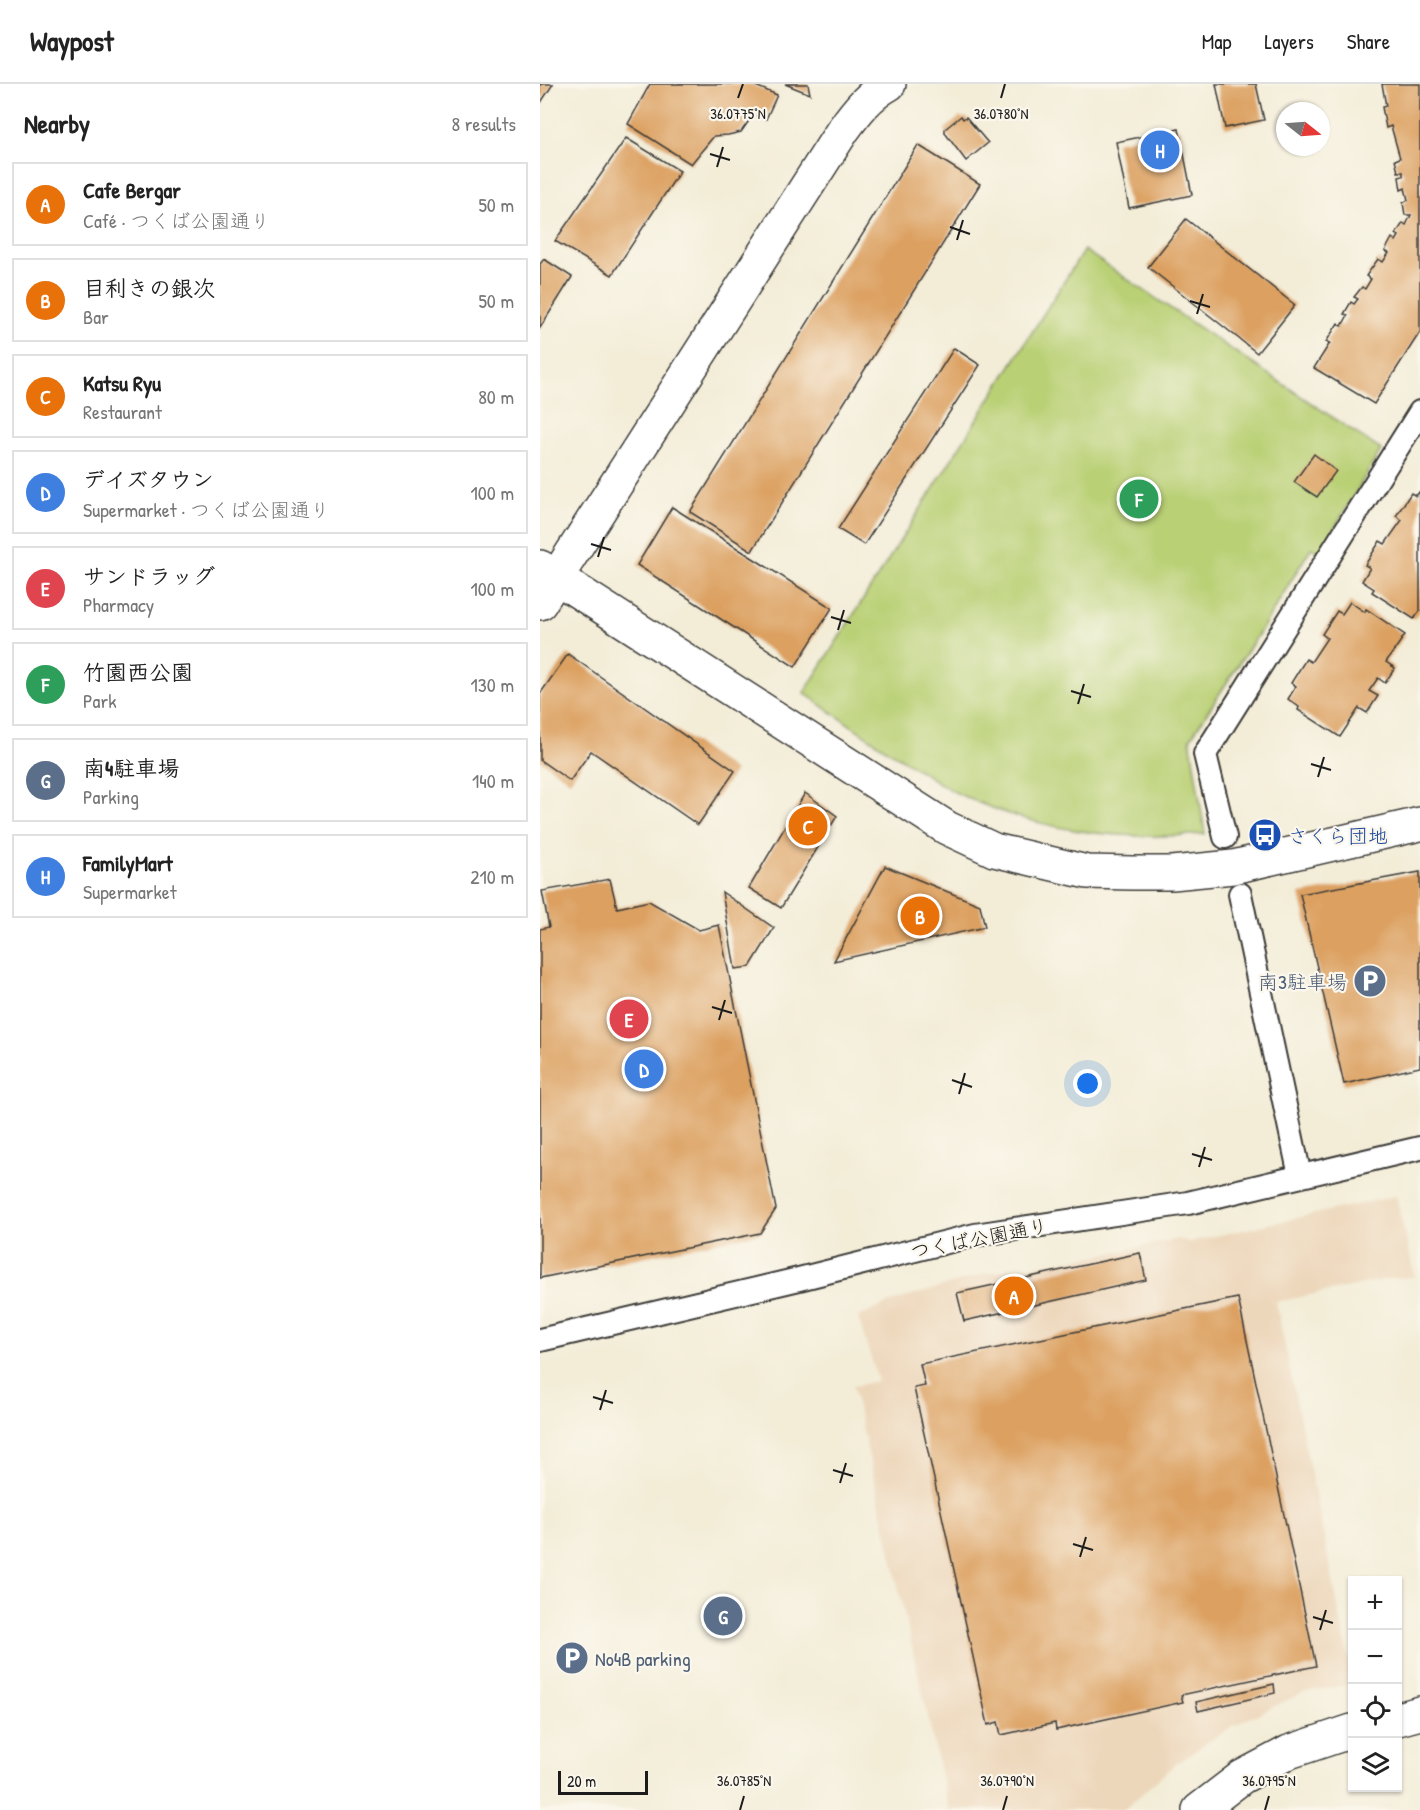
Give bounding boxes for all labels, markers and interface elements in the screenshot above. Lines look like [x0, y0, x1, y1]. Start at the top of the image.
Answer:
text: Waypost [30, 22, 114, 60]
text: Map [1202, 27, 1231, 56]
text: Layers [1264, 27, 1314, 56]
text: Share [1347, 27, 1390, 56]
north arrow [1276, 102, 1330, 156]
text: 36.0775°N [710, 103, 766, 124]
text: 36.0780°N [974, 103, 1028, 124]
text: Nearby [24, 106, 90, 141]
text: 8 results [451, 110, 516, 137]
pin: H [1140, 128, 1180, 172]
text: Cafe Bergar [83, 175, 181, 205]
text: A [41, 191, 50, 218]
text: 50 m [478, 191, 514, 218]
text: Café · つくば公園通り [83, 207, 270, 234]
text: 目利きの銀次 [83, 273, 215, 303]
text: B [40, 287, 51, 314]
text: 50 m [478, 287, 514, 314]
text: Bar [83, 303, 109, 330]
text: Katsu Ryu [83, 368, 161, 398]
text: C [40, 383, 51, 410]
text: 80 m [478, 383, 514, 410]
text: Restaurant [83, 398, 162, 425]
text: デイズタウン [83, 464, 214, 494]
pin: F [1120, 476, 1158, 522]
text: D [41, 479, 50, 506]
text: 100 m [471, 479, 514, 506]
text: Supermarket · つくば公園通り [83, 496, 330, 523]
text: サンドラッグ [83, 561, 215, 591]
text: E [41, 575, 50, 602]
text: 100 m [471, 575, 514, 602]
text: Pharmacy [83, 591, 154, 618]
text: 竹園西公園 [83, 657, 193, 687]
text: F [42, 671, 49, 698]
text: 130 m [471, 671, 514, 698]
text: Park [83, 687, 116, 714]
text: 南4駐車場 [83, 753, 179, 783]
text: G [41, 767, 50, 794]
text: 140 m [472, 767, 514, 794]
text: Parking [83, 783, 139, 810]
pin: C [788, 804, 828, 848]
bus stop icon: さくら団地 [1247, 817, 1283, 853]
place label: さくら団地 [1288, 822, 1388, 849]
text: FamilyMart [83, 848, 173, 878]
text: H [41, 863, 50, 890]
text: 210 m [470, 863, 514, 890]
text: Supermarket [83, 878, 177, 905]
pin: B [900, 894, 940, 938]
parking icon: 南3駐車場 [1352, 963, 1388, 999]
place label: 南3駐車場 [1258, 968, 1347, 995]
pin: E [610, 996, 649, 1042]
pin: D [624, 1046, 664, 1092]
your location [1073, 1069, 1102, 1098]
street label: つくば公園通り [908, 1211, 1050, 1265]
pin: A [994, 1274, 1034, 1318]
map controls [1348, 1576, 1402, 1792]
button: + [1348, 1576, 1402, 1630]
pin: G [704, 1594, 742, 1639]
button: − [1348, 1630, 1402, 1684]
parking icon: No4B parking [554, 1640, 590, 1676]
place label: No4B parking [595, 1645, 691, 1672]
button: locate [1348, 1684, 1402, 1738]
button: layers [1348, 1738, 1402, 1792]
scale bar [558, 1768, 648, 1796]
text: 20 m [567, 1770, 596, 1792]
text: 36.0785°N [717, 1770, 771, 1791]
text: 36.0790°N [980, 1770, 1034, 1791]
text: 36.0795°N [1242, 1770, 1296, 1791]

